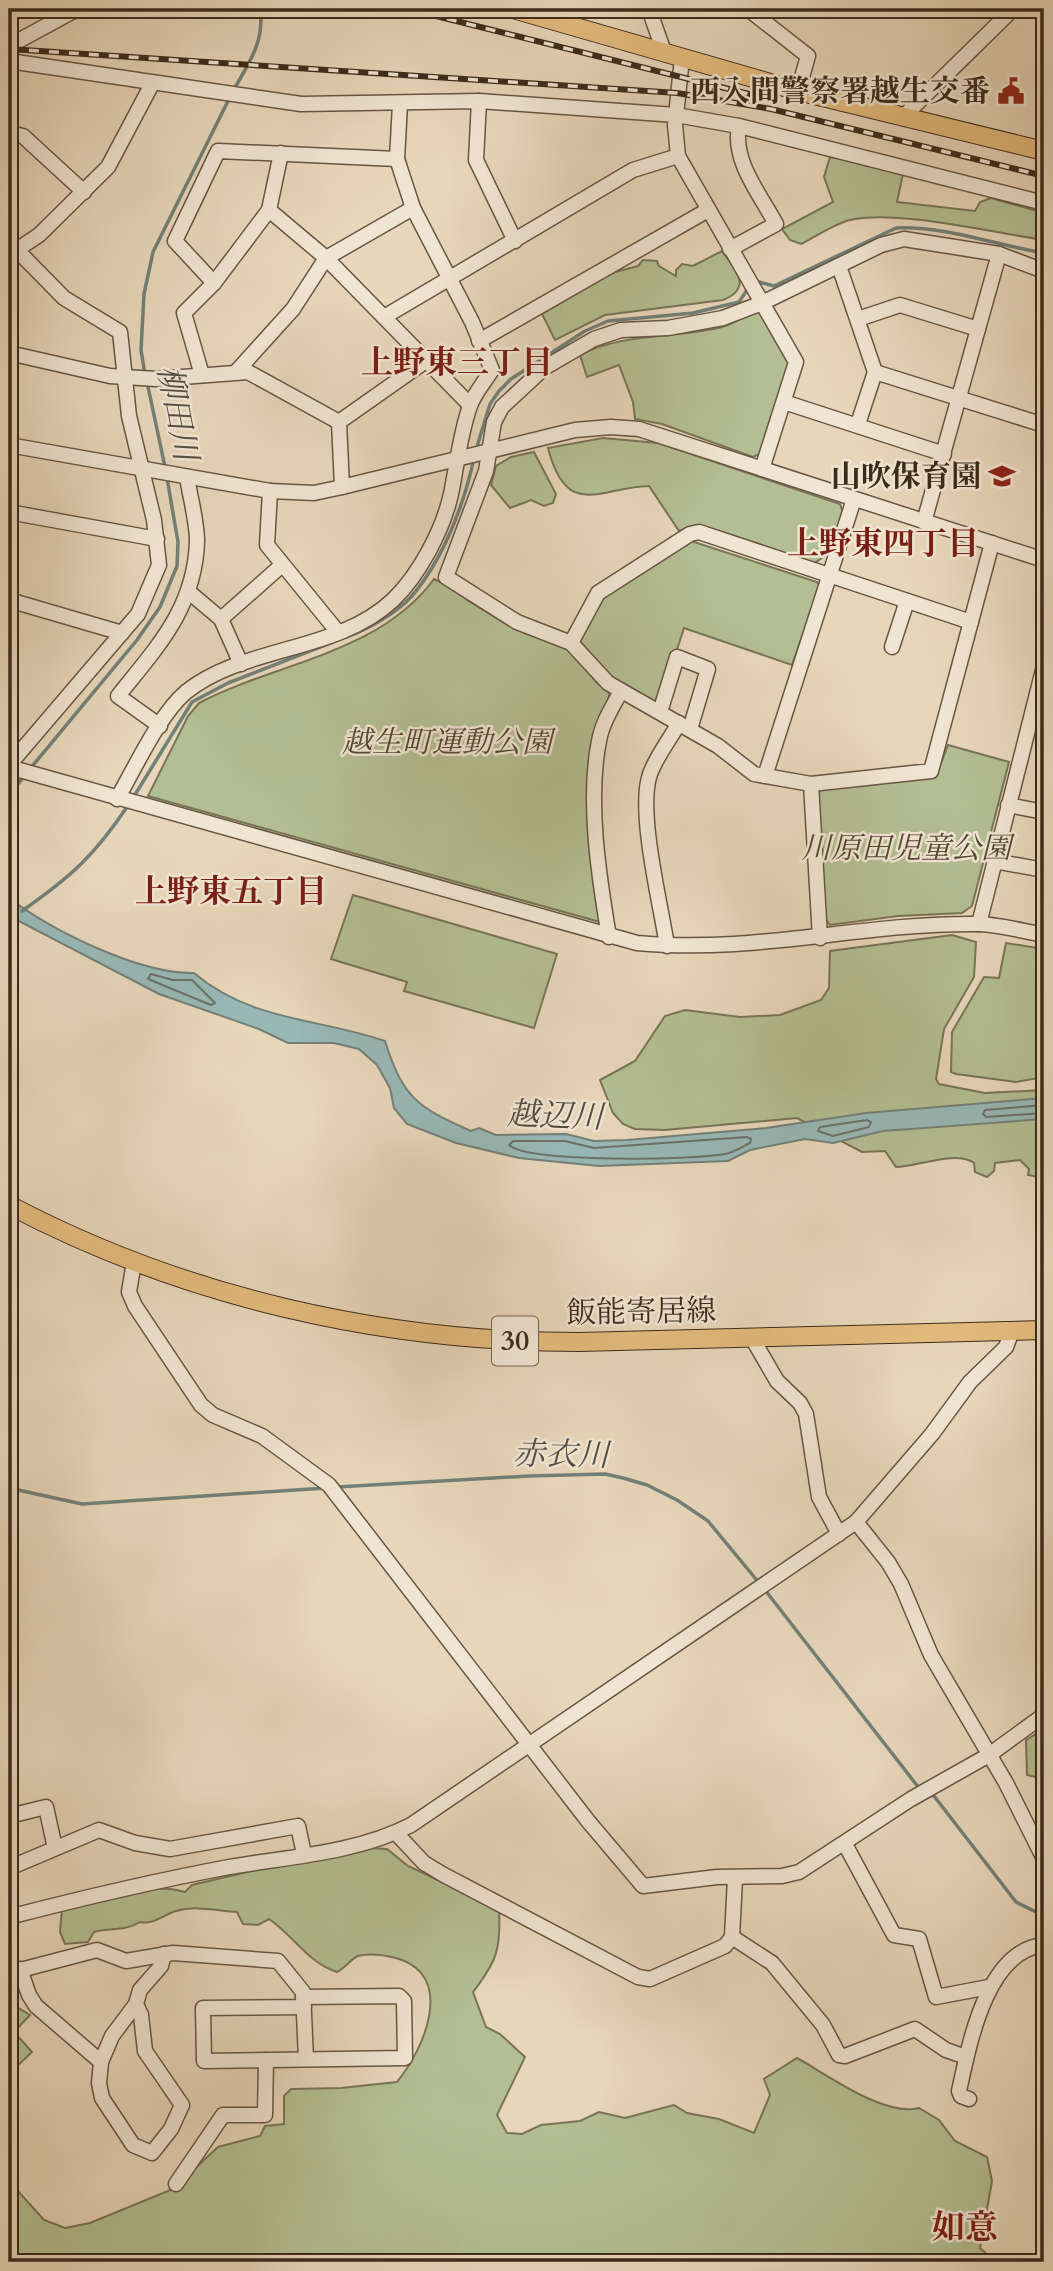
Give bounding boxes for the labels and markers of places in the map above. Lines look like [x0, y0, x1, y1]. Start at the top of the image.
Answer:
place label: 西入間警察署越生交番 [690, 71, 990, 112]
public building icon: 西入間警察署越生交番 [996, 76, 1026, 106]
place label: 山吹保育園 [831, 456, 981, 497]
school or university icon: 山吹保育園 [987, 461, 1017, 491]

